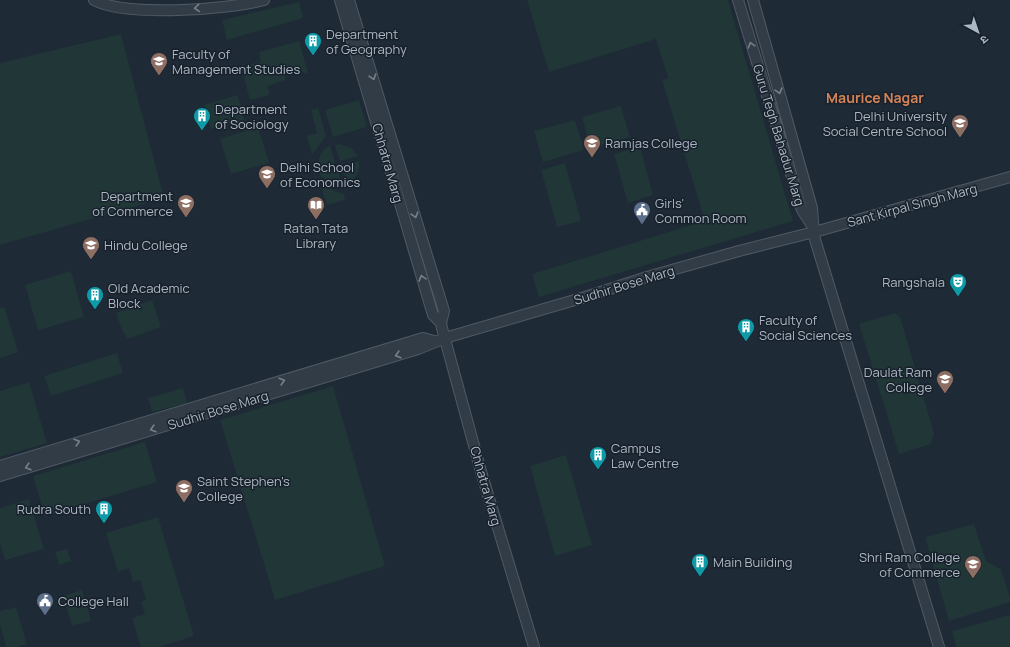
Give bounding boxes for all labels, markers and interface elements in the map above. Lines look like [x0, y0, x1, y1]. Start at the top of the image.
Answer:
one-way arrow [194, 4, 200, 13]
north arrow [958, 12, 998, 52]
place label: Department of Geography [326, 25, 407, 58]
building icon: Department of Geography [303, 31, 323, 56]
text: उ [977, 32, 992, 48]
one-way arrow [747, 41, 756, 48]
place label: Faculty of Management Studies [172, 45, 300, 78]
school or university icon: Faculty of Management Studies [149, 51, 169, 76]
street label: Guru Tegh Bahadur Marg [749, 62, 809, 208]
one-way arrow [368, 74, 377, 81]
one-way arrow [774, 88, 783, 95]
district label: Maurice Nagar [826, 88, 924, 107]
place label: Department of Sociology [215, 100, 289, 133]
building icon: Department of Sociology [192, 106, 212, 131]
place label: Delhi University Social Centre School [823, 107, 947, 140]
school or university icon: Delhi University Social Centre School [950, 113, 970, 138]
street label: Chhatra Marg [368, 121, 408, 205]
school or university icon: Ramjas College [582, 133, 602, 158]
place label: Ramjas College [605, 134, 698, 152]
place label: Delhi School of Economics [280, 158, 361, 191]
school or university icon: Delhi School of Economics [257, 164, 277, 189]
street label: Sant Kirpal Singh Marg [845, 179, 979, 231]
place label: Department of Commerce [92, 187, 173, 220]
school or university icon: Department of Commerce [176, 193, 196, 218]
place label: Girls' Common Room [655, 194, 747, 227]
library icon: Ratan Tata Library [306, 195, 326, 220]
public building icon: Girls' Common Room [632, 200, 652, 225]
one-way arrow [410, 212, 419, 219]
place label: Ratan Tata Library [284, 219, 348, 252]
school or university icon: Hindu College [81, 235, 101, 260]
place label: Hindu College [104, 236, 188, 254]
street label: Sudhir Bose Marg [571, 261, 677, 309]
theatre icon: Rangshala [948, 272, 968, 297]
place label: Rangshala [882, 273, 945, 291]
one-way arrow [418, 275, 427, 282]
place label: Old Academic Block [108, 279, 190, 312]
building icon: Old Academic Block [85, 285, 105, 310]
place label: Faculty of Social Sciences [759, 311, 852, 344]
building icon: Faculty of Social Sciences [736, 317, 756, 342]
one-way arrow [394, 350, 401, 359]
place label: Daulat Ram College [864, 363, 932, 396]
school or university icon: Daulat Ram College [935, 369, 955, 394]
one-way arrow [279, 377, 286, 386]
street label: Sudhir Bose Marg [165, 386, 271, 434]
one-way arrow [149, 424, 156, 433]
one-way arrow [74, 438, 81, 447]
place label: Campus Law Centre [611, 439, 679, 472]
street label: Chhatra Marg [466, 444, 506, 528]
building icon: Campus Law Centre [588, 445, 608, 470]
one-way arrow [25, 462, 32, 471]
place label: Saint Stephen's College [197, 472, 290, 505]
school or university icon: Saint Stephen's College [174, 478, 194, 503]
building icon: Rudra South [94, 499, 114, 524]
place label: Rudra South [17, 500, 91, 518]
place label: Shri Ram College of Commerce [859, 548, 960, 581]
building icon: Main Building [690, 552, 710, 577]
place label: Main Building [713, 553, 792, 571]
school or university icon: Shri Ram College of Commerce [963, 554, 983, 579]
public building icon: College Hall [35, 591, 55, 616]
place label: College Hall [58, 592, 129, 610]

